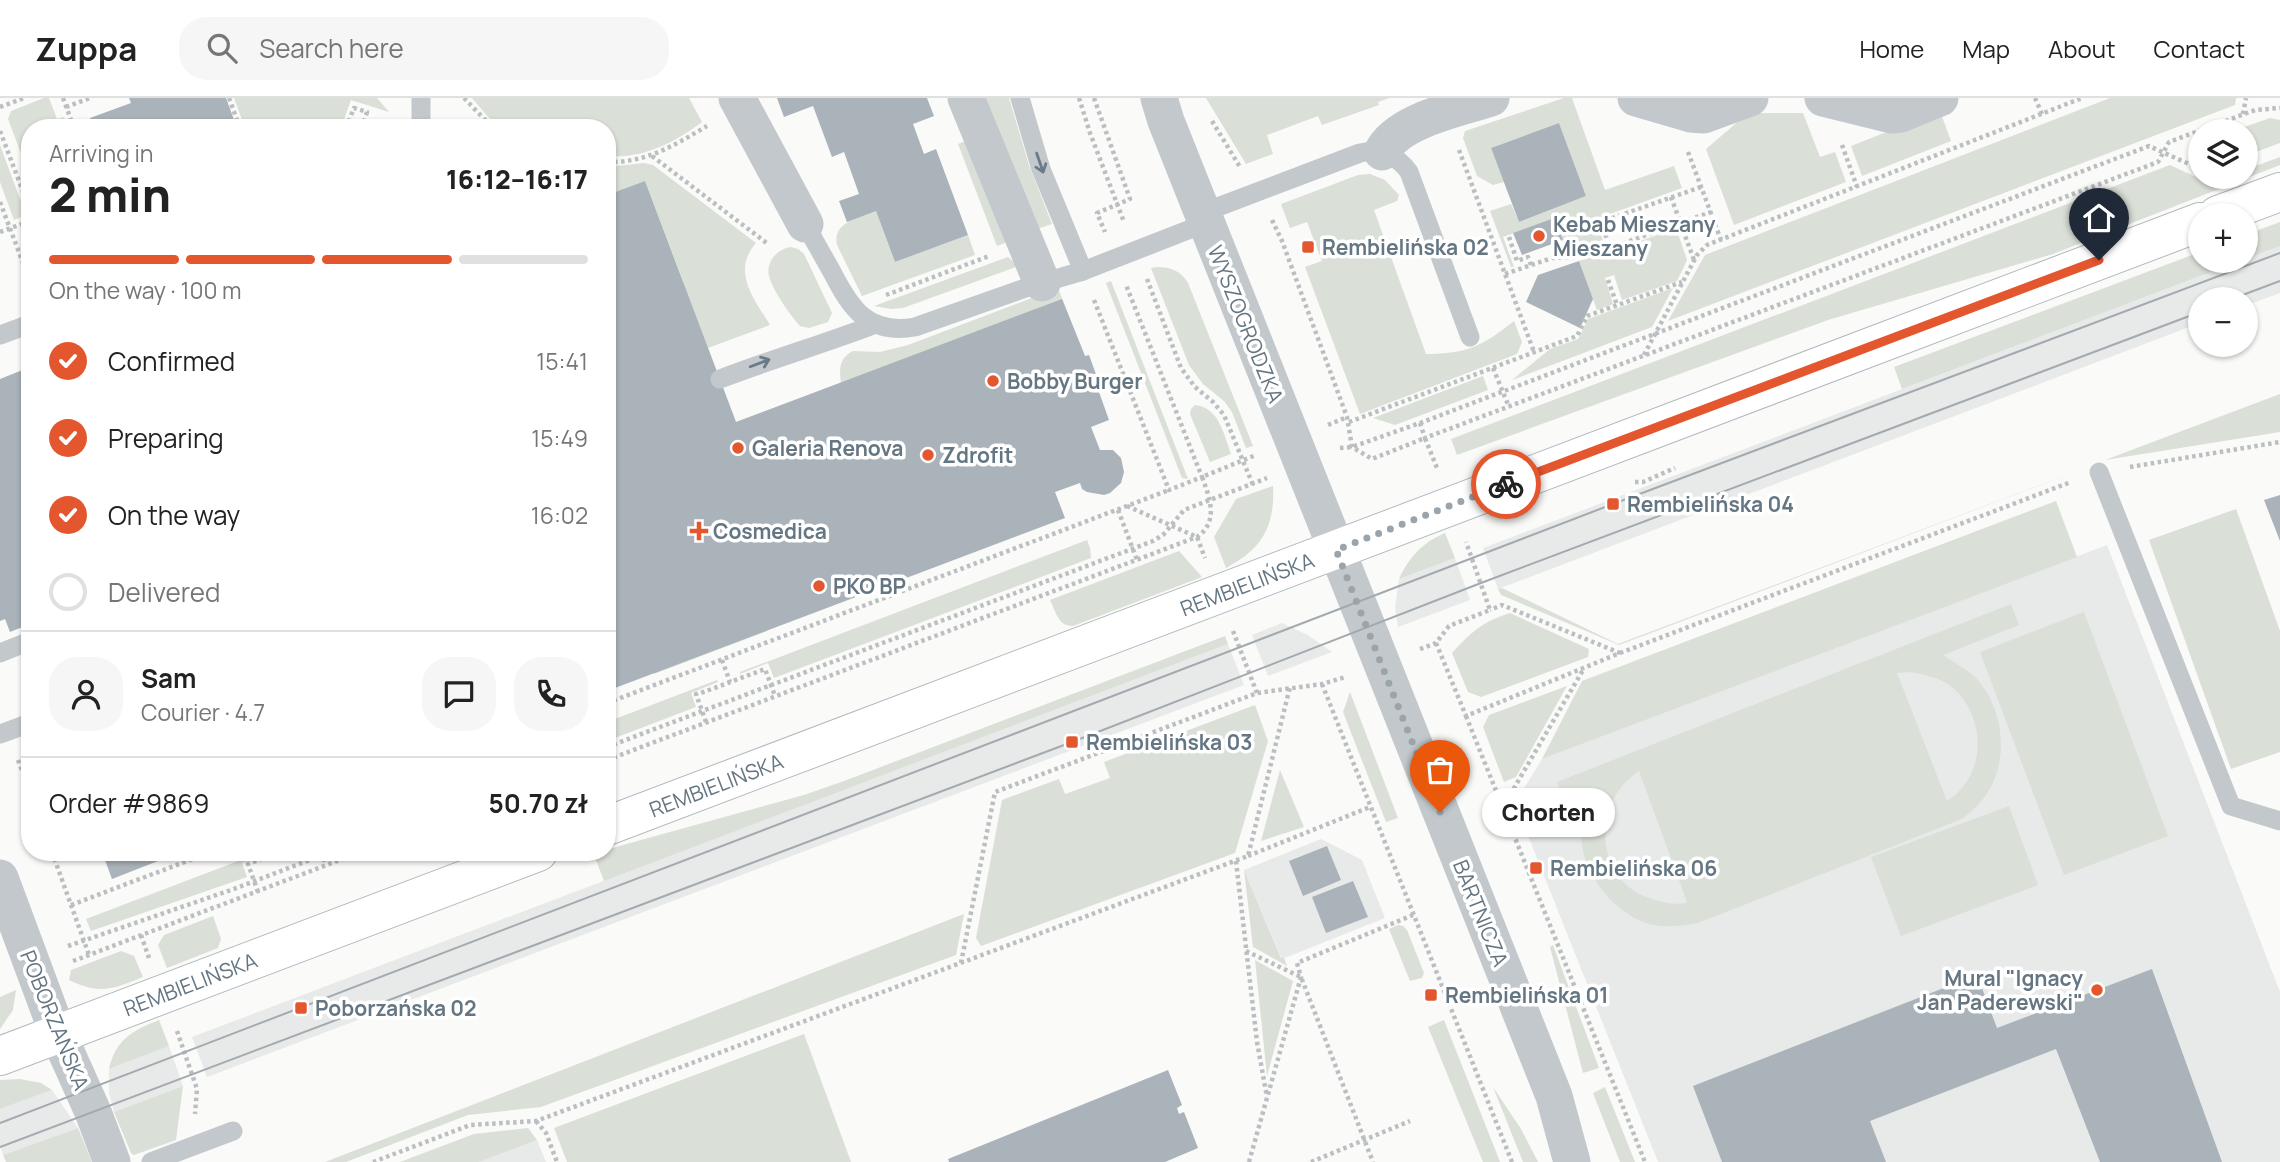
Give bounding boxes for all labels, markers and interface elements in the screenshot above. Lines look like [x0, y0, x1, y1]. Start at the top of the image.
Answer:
search box [179, 17, 669, 80]
text: Zuppa [35, 26, 137, 71]
icon: search [203, 29, 241, 67]
text: Search here [259, 30, 404, 66]
text: Home [1859, 32, 1924, 65]
text: Map [1962, 32, 2010, 65]
text: About [2048, 32, 2116, 65]
text: Contact [2154, 32, 2245, 65]
map controls [2188, 119, 2258, 357]
button: layers [2188, 119, 2258, 189]
text: Arriving in [49, 137, 154, 169]
one-way arrow [1035, 152, 1047, 174]
text: 16:12–16:17 [446, 161, 588, 197]
text: 2 min [49, 163, 171, 226]
pin [2069, 188, 2129, 260]
icon: home [2080, 199, 2118, 237]
button: + [2188, 203, 2258, 273]
place label: Kebab Mieszany Mieszany [1553, 210, 1716, 262]
marker: Kebab Mieszany Mieszany [1531, 228, 1547, 244]
place label: Rembielińska 02 [1322, 233, 1489, 261]
marker: Rembielińska 02 [1300, 239, 1316, 255]
street label: WYSZOGRODZKA [1202, 241, 1290, 407]
text: On the way · 100 m [49, 274, 242, 306]
button: − [2188, 287, 2258, 357]
icon: check [49, 342, 87, 380]
text: Confirmed [108, 343, 235, 379]
text: 15:41 [536, 345, 588, 377]
one-way arrow [749, 356, 771, 368]
place label: Bobby Burger [1007, 367, 1143, 395]
marker: Bobby Burger [985, 373, 1001, 389]
icon: check [49, 419, 87, 457]
text: Preparing [108, 420, 224, 456]
text: 15:49 [531, 422, 588, 454]
place label: Galeria Renova [752, 434, 903, 462]
marker: Galeria Renova [730, 440, 746, 456]
place label: Zdrofit [942, 441, 1013, 469]
marker: Zdrofit [920, 447, 936, 463]
courier [1471, 449, 1541, 519]
icon: bike [1487, 465, 1525, 503]
place label: Rembielińska 04 [1627, 490, 1794, 518]
icon: check [49, 496, 87, 534]
marker: Rembielińska 04 [1605, 496, 1621, 512]
text: On the way [108, 497, 240, 533]
text: 16:02 [531, 499, 588, 531]
place label: Cosmedica [713, 517, 827, 545]
marker: Cosmedica [691, 523, 707, 539]
street label: REMBIELIŃSKA [1176, 546, 1318, 622]
place label: PKO BP [833, 572, 906, 600]
text: Delivered [108, 574, 220, 610]
marker: PKO BP [811, 578, 827, 594]
button: person [49, 657, 123, 731]
button: chat [422, 657, 496, 731]
button: phone [514, 657, 588, 731]
text: Sam [141, 660, 196, 696]
text: Courier · 4.7 [141, 696, 265, 728]
place label: Rembielińska 03 [1086, 728, 1252, 756]
marker: Rembielińska 03 [1064, 734, 1080, 750]
pin [1410, 740, 1470, 812]
street label: REMBIELIŃSKA [645, 747, 787, 823]
icon: bag [1421, 751, 1459, 789]
text: Order #9869 [49, 785, 209, 821]
text: 50.70 zł [488, 785, 588, 821]
callout: Chorten [1482, 788, 1615, 836]
text: Chorten [1502, 796, 1595, 828]
place label: Rembielińska 06 [1550, 854, 1717, 882]
street label: BARTNICZA [1447, 856, 1515, 970]
marker: Rembielińska 06 [1528, 860, 1544, 876]
street label: POBORZAŃSKA [14, 946, 96, 1094]
street label: REMBIELIŃSKA [119, 946, 261, 1022]
place label: Mural "Ignacy Jan Paderewski" [1917, 964, 2083, 1016]
place label: Rembielińska 01 [1445, 981, 1608, 1009]
marker: Mural "Ignacy Jan Paderewski" [2089, 982, 2105, 998]
marker: Rembielińska 01 [1423, 987, 1439, 1003]
place label: Poborzańska 02 [315, 994, 477, 1022]
marker: Poborzańska 02 [293, 1000, 309, 1016]

